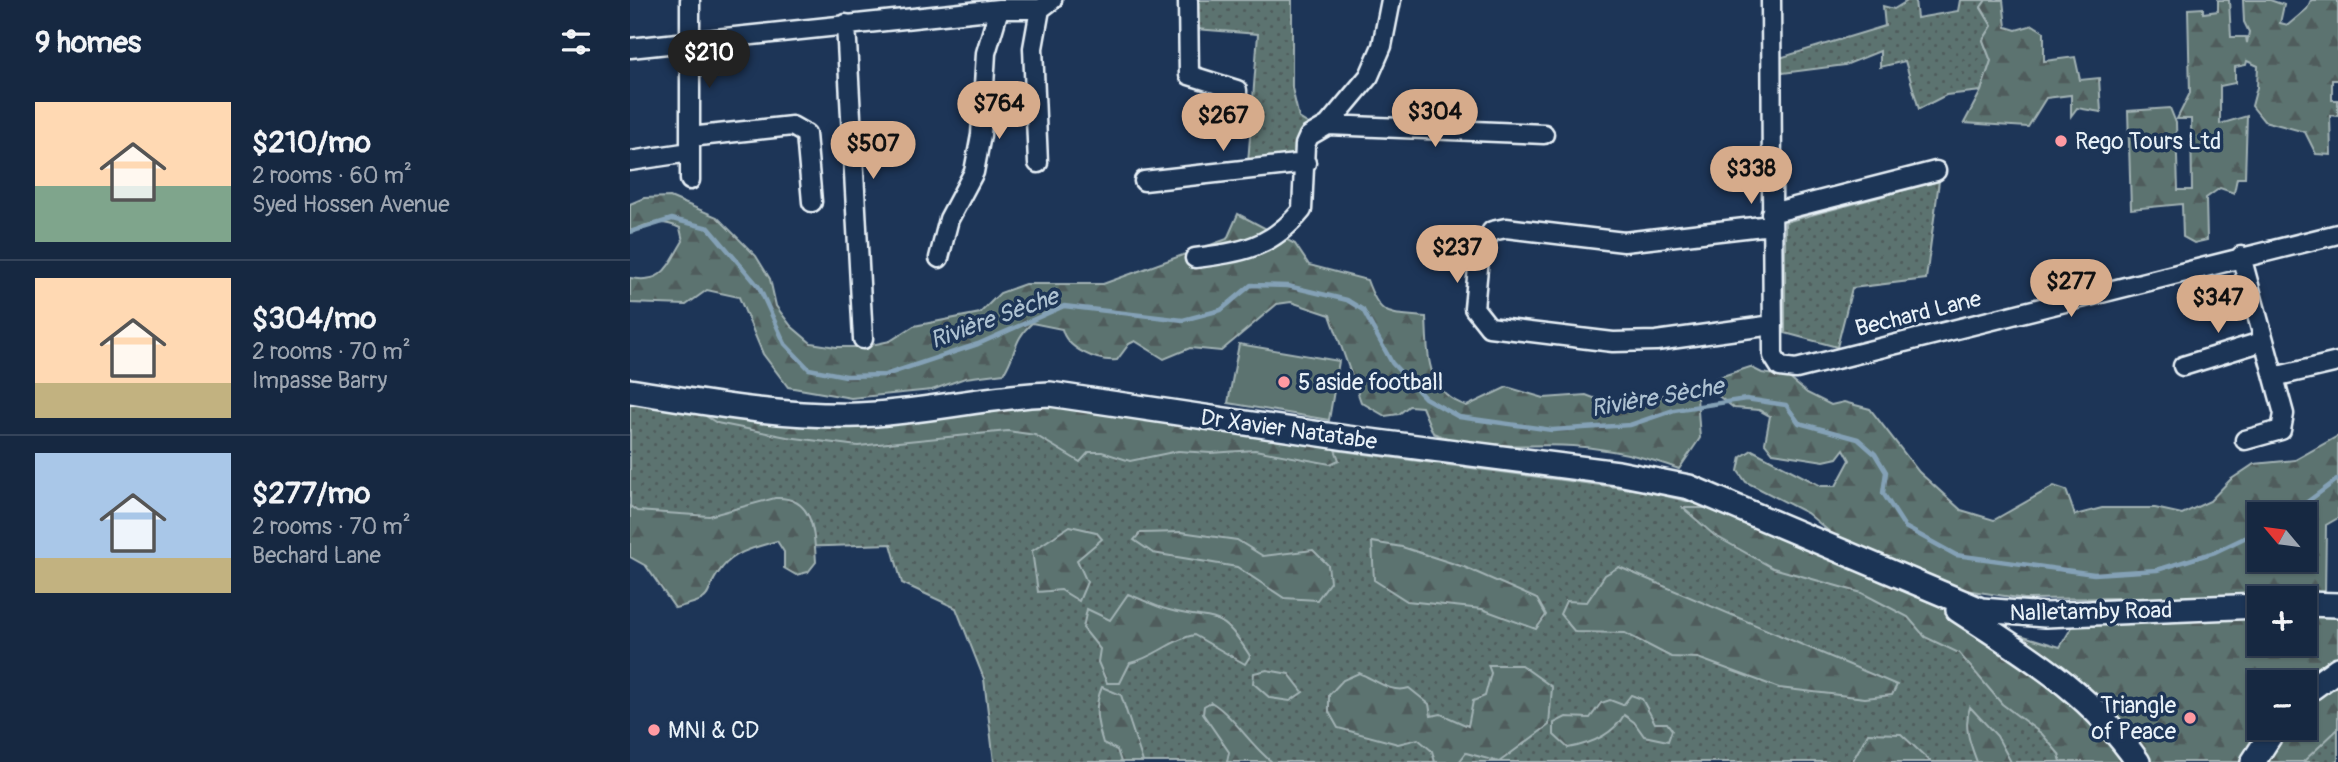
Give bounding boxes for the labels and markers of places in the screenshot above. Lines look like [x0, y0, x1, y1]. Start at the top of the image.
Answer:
pin: $210 [668, 31, 750, 90]
pin: $764 [958, 82, 1040, 141]
pin: $304 [1394, 90, 1476, 149]
pin: $267 [1182, 94, 1264, 153]
pin: $507 [832, 122, 914, 181]
place label: Rego Tours Ltd [2075, 127, 2221, 156]
marker: Rego Tours Ltd [2053, 133, 2069, 149]
pin: $338 [1710, 146, 1792, 206]
pin: $237 [1416, 226, 1498, 285]
pin: $277 [2030, 260, 2112, 319]
pin: $347 [2177, 276, 2259, 335]
place label: 5 aside football [1298, 368, 1443, 397]
marker: 5 aside football [1276, 374, 1292, 390]
place label: Triangle of Peace [2092, 691, 2177, 746]
marker: Triangle of Peace [2182, 710, 2198, 726]
place label: MNI & CD [668, 716, 759, 745]
marker: MNI & CD [646, 722, 662, 738]

